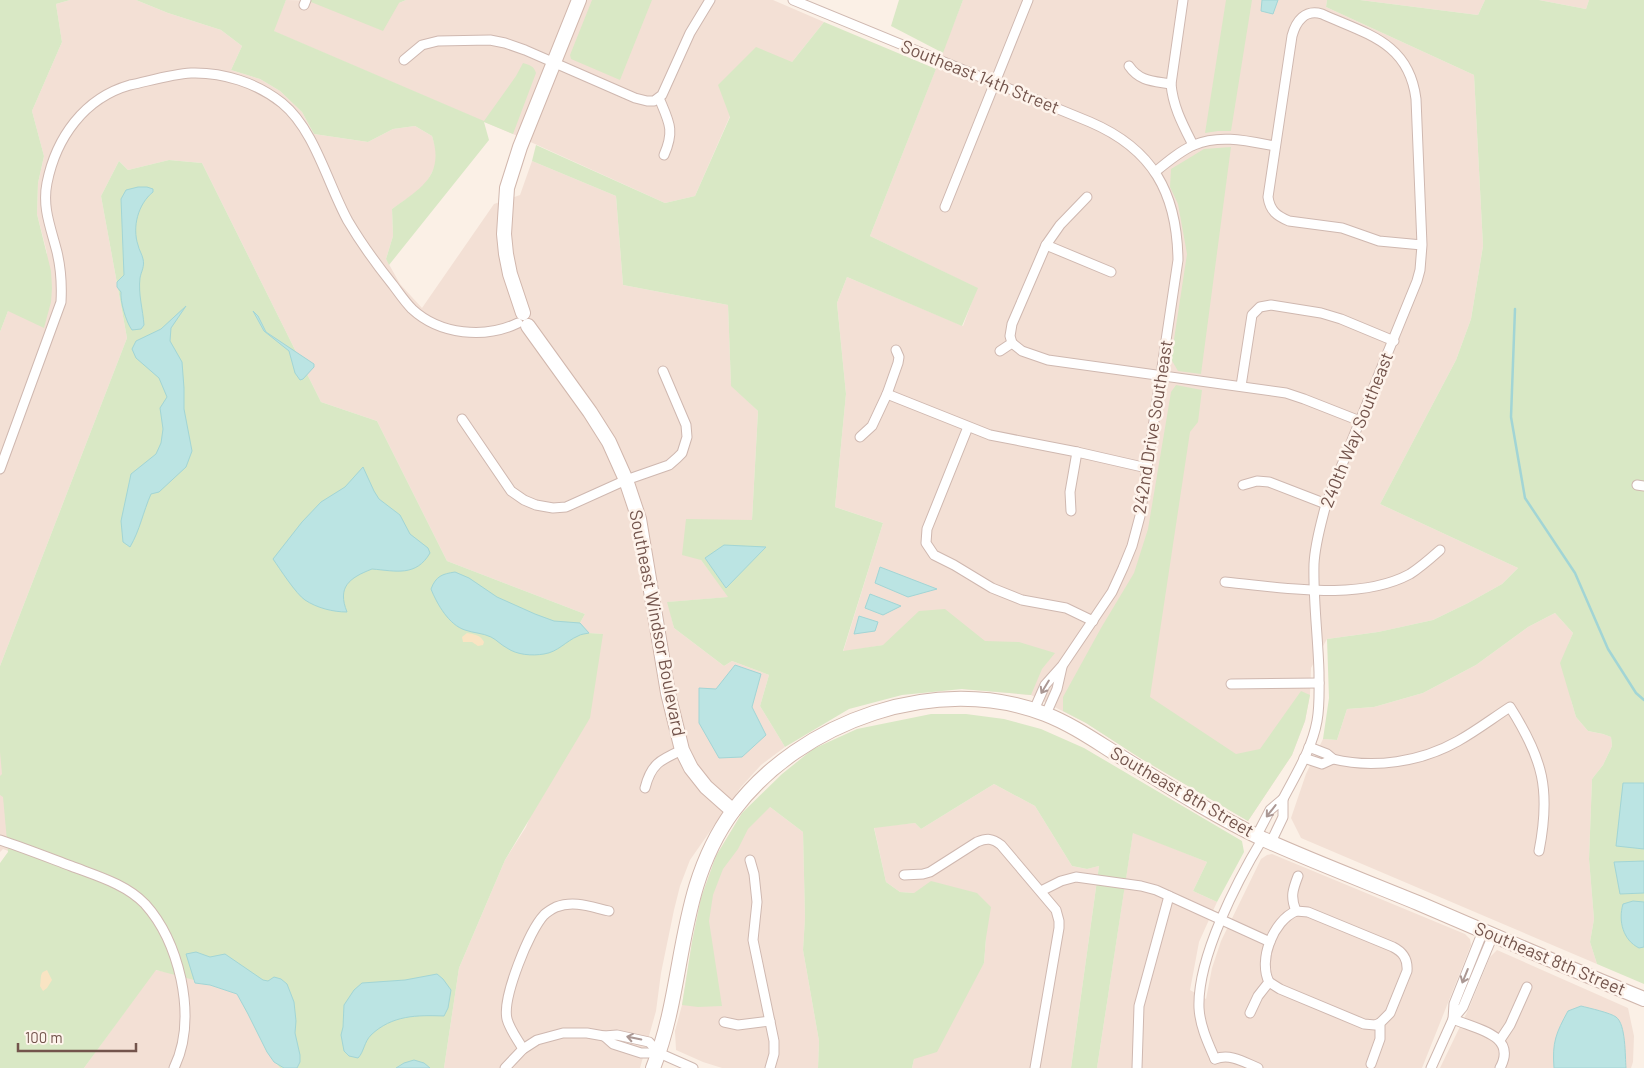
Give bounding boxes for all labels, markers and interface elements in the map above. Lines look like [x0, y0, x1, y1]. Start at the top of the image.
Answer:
street label: Southeast 14th Street [898, 34, 1063, 118]
street label: 242nd Drive Southeast [1127, 338, 1177, 515]
street label: 240th Way Southeast [1315, 349, 1397, 510]
street label: Southeast Windsor Boulevard [625, 508, 691, 738]
one-way arrow [1040, 679, 1050, 693]
street label: Southeast 8th Street [1107, 741, 1258, 841]
one-way arrow [1266, 804, 1277, 817]
street label: Southeast 8th Street [1472, 916, 1629, 1000]
one-way arrow [1460, 968, 1469, 983]
scale bar [18, 1020, 135, 1052]
text: 100 m [25, 1028, 63, 1046]
one-way arrow [626, 1033, 642, 1043]

